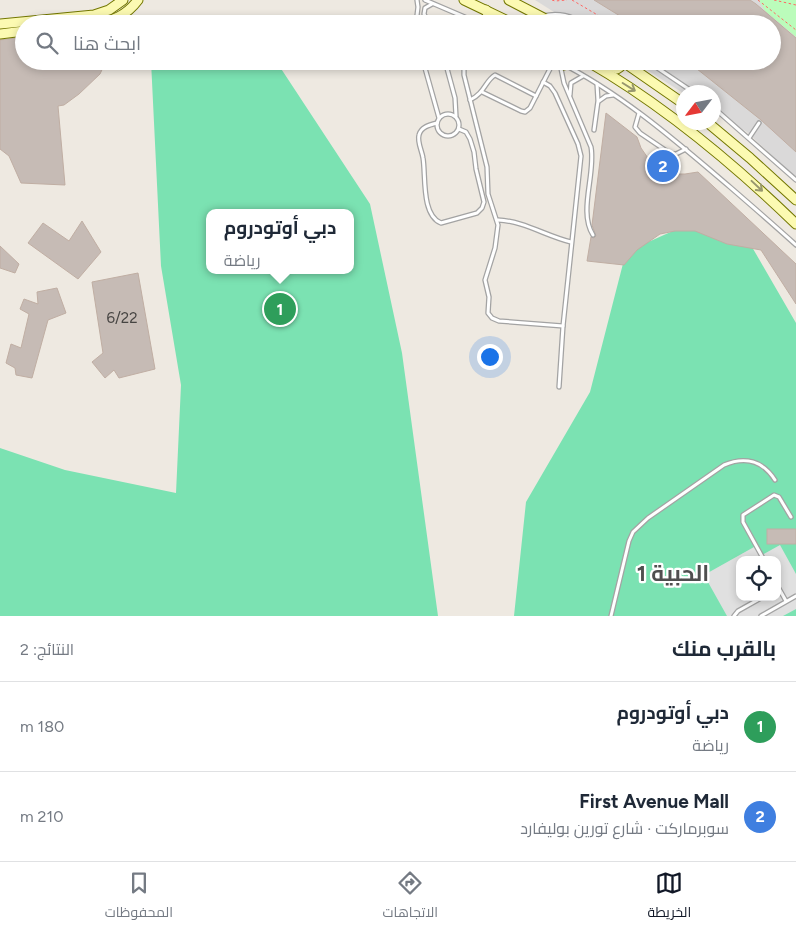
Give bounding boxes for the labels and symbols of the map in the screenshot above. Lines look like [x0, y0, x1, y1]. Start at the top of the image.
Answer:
one-way arrow [621, 82, 635, 92]
north arrow [676, 85, 721, 130]
pin: 2 [647, 147, 679, 185]
one-way arrow [750, 180, 763, 192]
pin: 1 [264, 290, 296, 328]
house number: 6/22 [106, 309, 138, 327]
your location [477, 344, 503, 370]
district label: الحبية 1 [637, 560, 709, 587]

